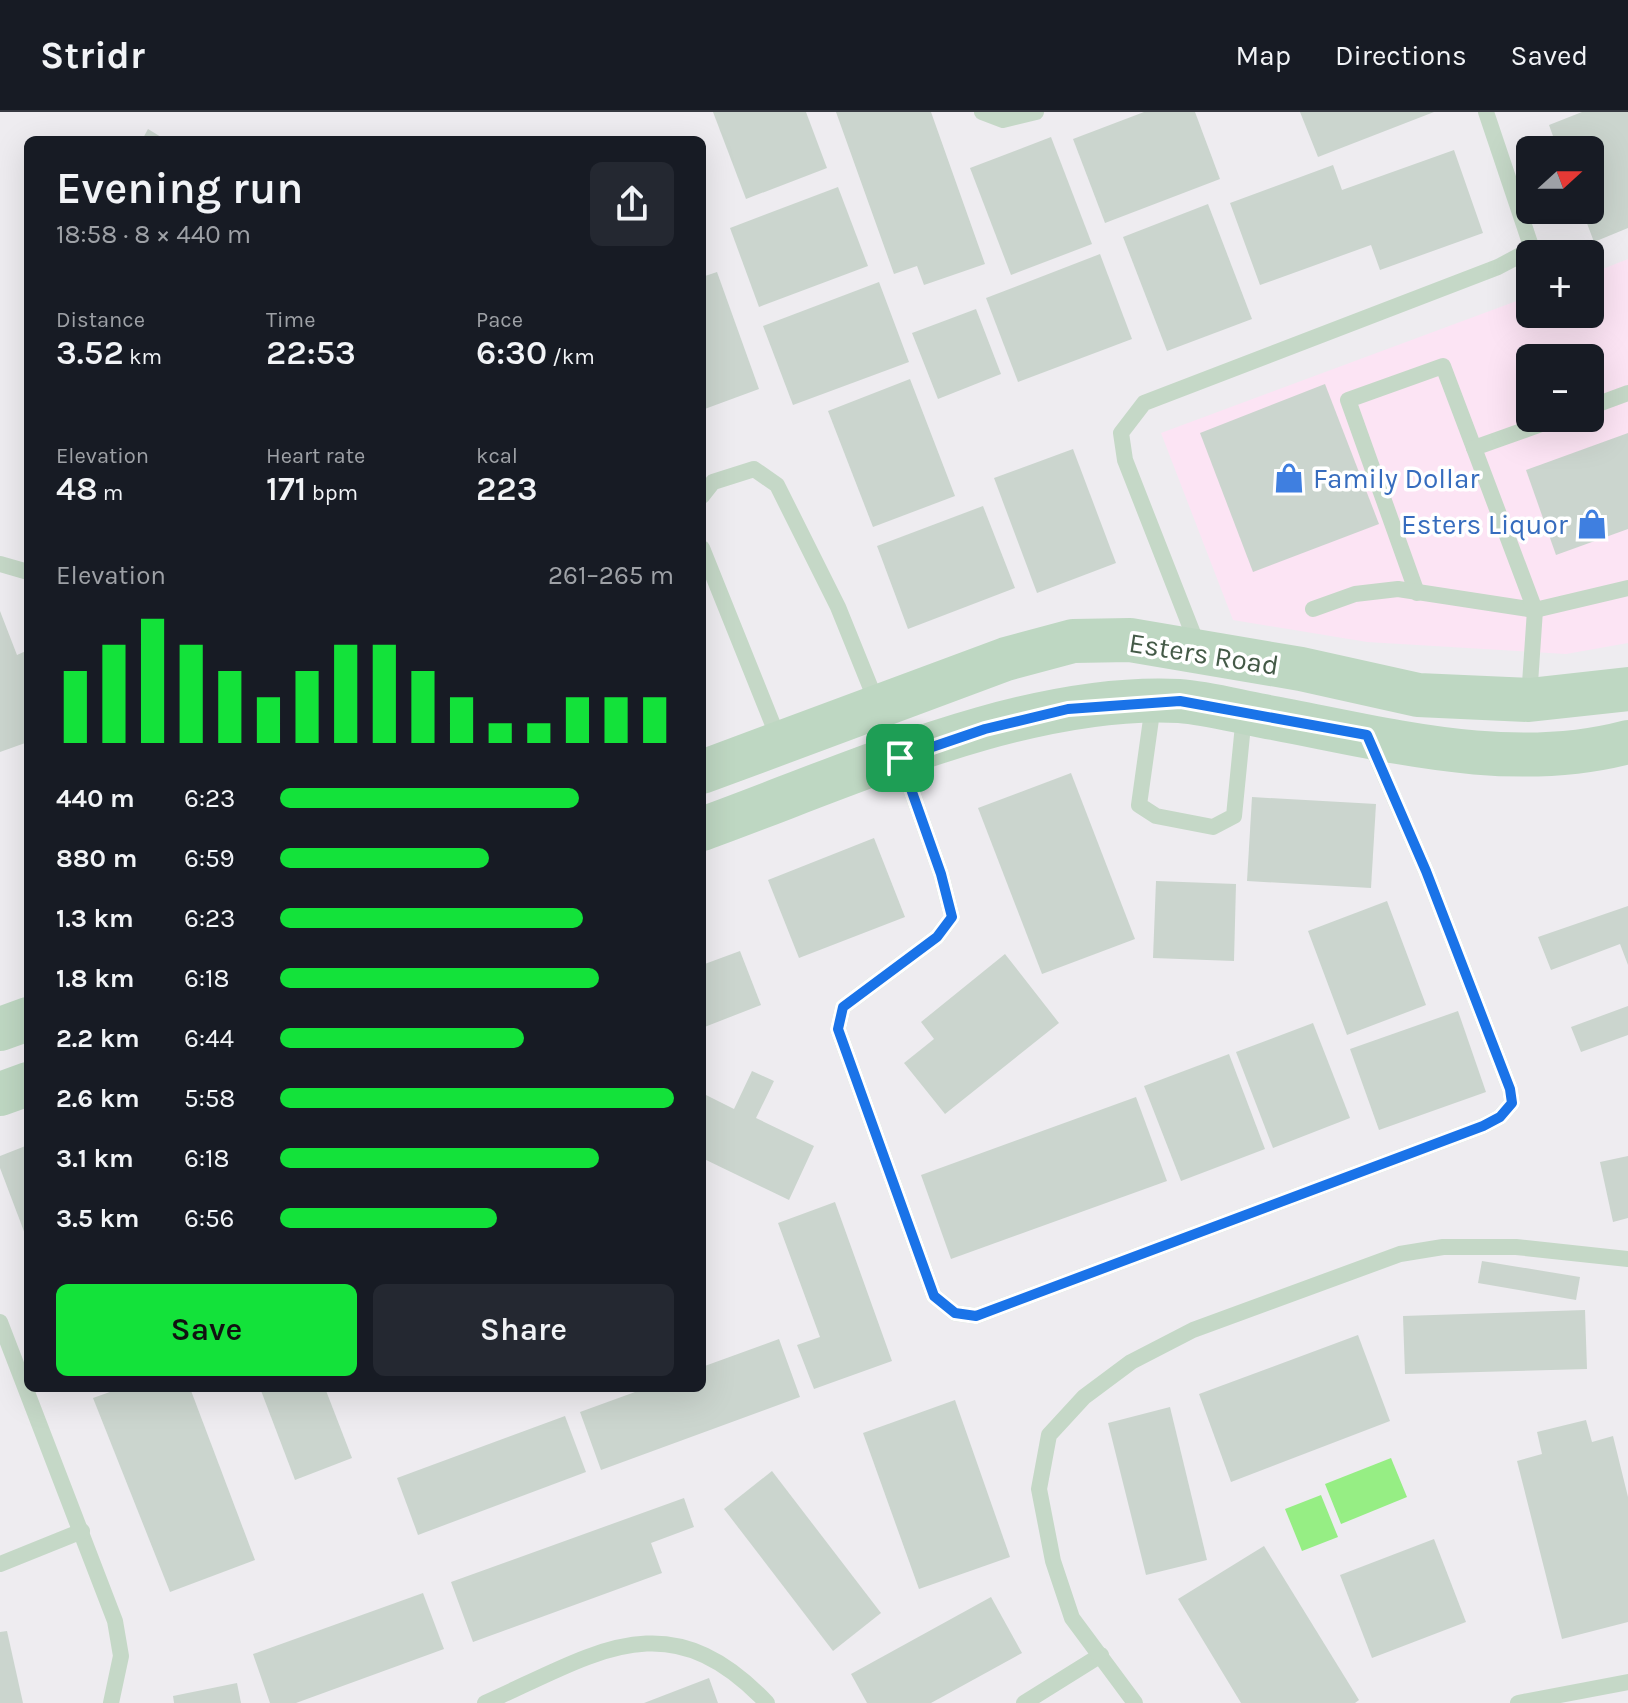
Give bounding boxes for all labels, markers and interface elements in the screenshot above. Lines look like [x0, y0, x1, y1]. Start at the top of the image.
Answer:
text: Stridr [40, 33, 145, 78]
text: Map [1236, 39, 1291, 72]
text: Directions [1335, 39, 1467, 72]
text: Saved [1511, 39, 1588, 72]
north arrow [1516, 136, 1604, 224]
map controls [1516, 136, 1604, 432]
button: share [590, 162, 674, 246]
text: Evening run [56, 163, 303, 214]
text: 18:58 · 8 × 440 m [56, 219, 251, 250]
button: + [1516, 240, 1604, 328]
text: Distance [56, 307, 145, 333]
text: Time [266, 307, 315, 333]
text: Pace [476, 307, 523, 333]
text: 3.52 [56, 333, 124, 373]
text: 22:53 [266, 333, 356, 373]
text: 6:30 [476, 333, 547, 373]
text: km [124, 344, 162, 370]
text: /km [547, 344, 595, 370]
button: − [1516, 344, 1604, 432]
text: Elevation [56, 443, 149, 469]
text: Heart rate [266, 443, 365, 469]
text: kcal [476, 443, 518, 469]
shop icon: Family Dollar [1272, 461, 1306, 495]
place label: Family Dollar [1313, 462, 1480, 495]
text: 48 [56, 469, 98, 509]
text: 171 [266, 469, 306, 509]
text: 223 [476, 469, 538, 509]
text: m [98, 480, 123, 506]
text: bpm [306, 480, 358, 506]
shop icon: Esters Liquor [1575, 507, 1609, 541]
place label: Esters Liquor [1401, 508, 1569, 541]
text: Elevation [56, 560, 166, 591]
text: 261–265 m [548, 560, 674, 591]
street label: Esters Road [1127, 626, 1281, 682]
pin [866, 724, 934, 792]
icon: arrive [878, 736, 922, 780]
text: 440 m [56, 783, 135, 814]
text: 6:23 [184, 783, 235, 814]
text: 880 m [56, 843, 137, 874]
text: 6:59 [184, 843, 235, 874]
text: 1.3 km [56, 903, 134, 934]
text: 6:23 [184, 903, 235, 934]
text: 1.8 km [56, 963, 134, 994]
text: 6:18 [184, 963, 229, 994]
text: 2.2 km [56, 1023, 140, 1054]
text: 6:44 [184, 1023, 234, 1054]
text: 2.6 km [56, 1083, 140, 1114]
text: 5:58 [184, 1083, 235, 1114]
text: 3.1 km [56, 1143, 134, 1174]
text: 6:18 [184, 1143, 229, 1174]
text: 3.5 km [56, 1203, 140, 1234]
text: 6:56 [184, 1203, 234, 1234]
button: Save [56, 1284, 357, 1376]
button: Share [373, 1284, 674, 1376]

